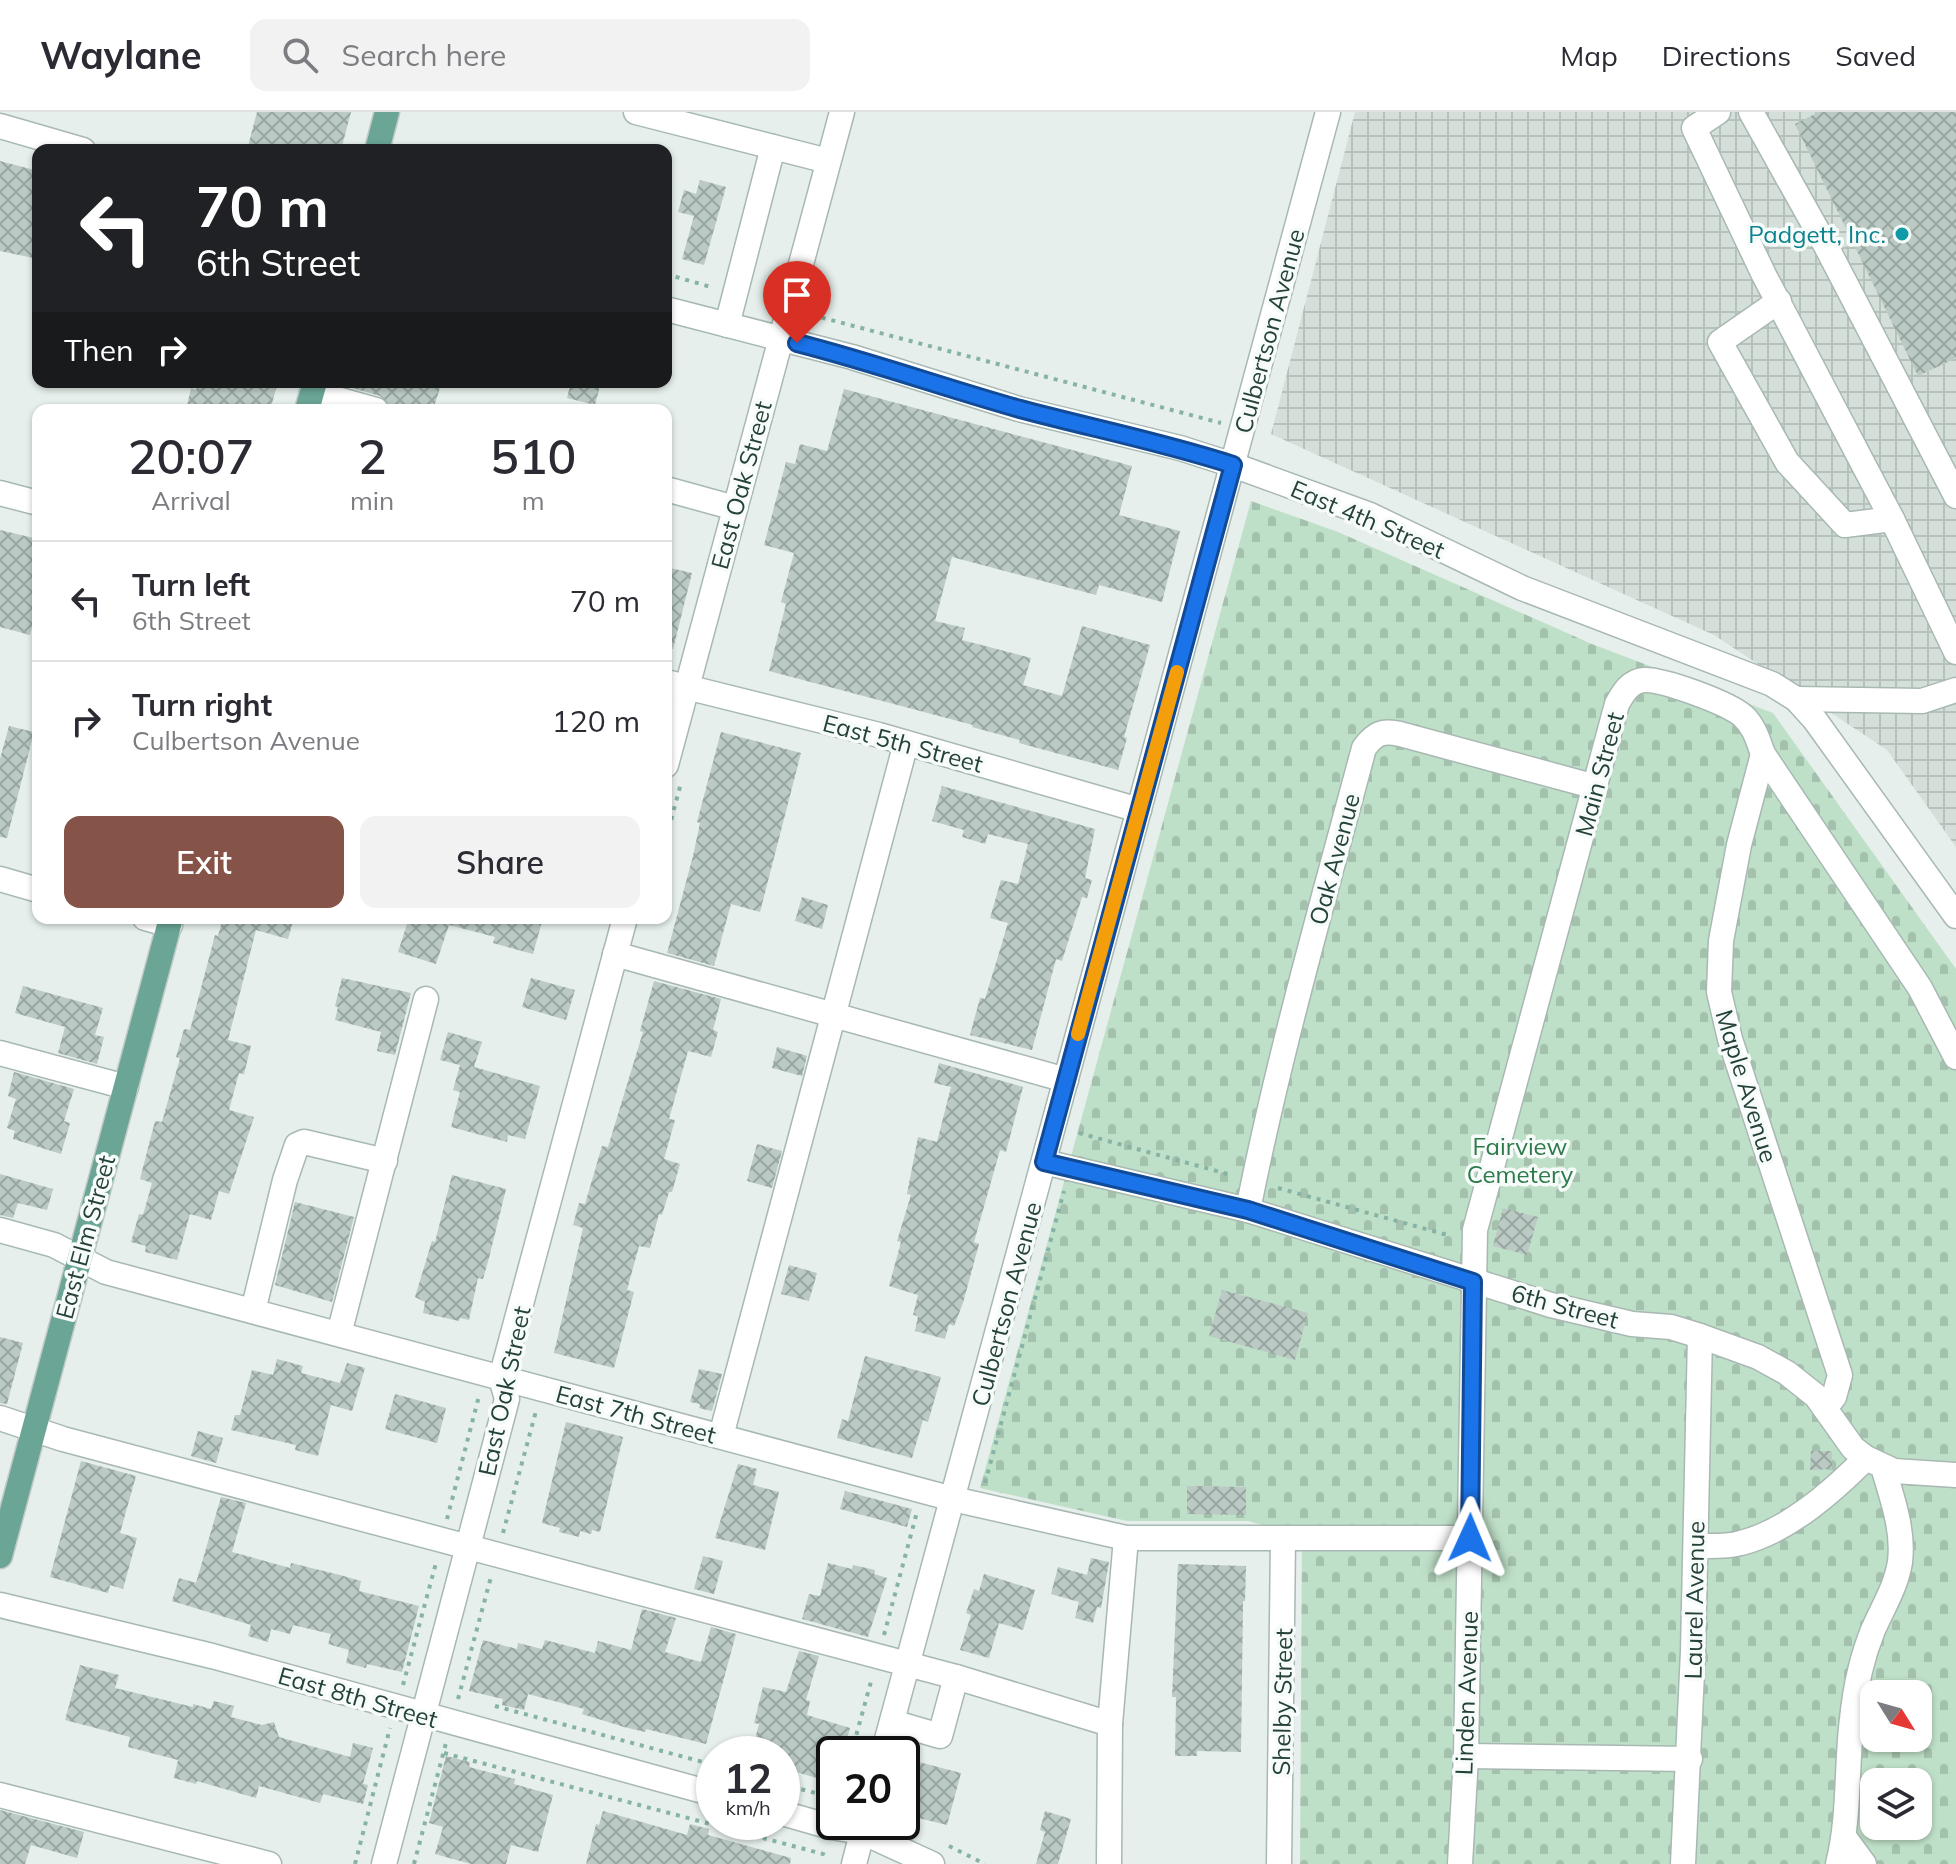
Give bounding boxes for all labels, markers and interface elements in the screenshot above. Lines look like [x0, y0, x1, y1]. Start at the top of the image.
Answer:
search box [250, 19, 810, 91]
text: Waylane [40, 31, 202, 79]
icon: search [278, 33, 322, 77]
text: Search here [342, 36, 506, 74]
text: Map [1560, 38, 1618, 73]
text: Directions [1662, 38, 1791, 73]
text: Saved [1835, 38, 1916, 73]
text: 70 m [196, 171, 329, 241]
icon: left [64, 176, 168, 280]
place label: Padgett, Inc. [1748, 219, 1886, 249]
street label: Culbertson Avenue [1227, 225, 1311, 437]
marker: Padgett, Inc. [1893, 225, 1911, 243]
text: 6th Street [196, 240, 360, 285]
pin [763, 261, 831, 343]
icon: arrive [775, 273, 819, 317]
icon: right [150, 328, 194, 372]
text: Then [64, 331, 134, 369]
street label: East Oak Street [704, 398, 778, 572]
text: 20:07 [128, 426, 254, 486]
text: 2 [358, 426, 386, 486]
text: 510 [490, 426, 576, 486]
street label: East 4th Street [1287, 473, 1449, 565]
text: Arrival [151, 484, 231, 517]
text: min [350, 484, 394, 517]
text: m [522, 484, 545, 517]
text: Turn left [132, 566, 250, 604]
icon: left [64, 579, 108, 623]
text: 70 m [570, 582, 640, 620]
text: 6th Street [132, 604, 251, 637]
text: Turn right [132, 686, 272, 724]
icon: right [64, 699, 108, 743]
text: 120 m [552, 702, 640, 740]
street label: East 5th Street [820, 707, 986, 779]
street label: Main Street [1568, 709, 1630, 839]
text: Culbertson Avenue [132, 724, 360, 757]
street label: Oak Avenue [1302, 790, 1366, 928]
button: Exit [64, 816, 344, 908]
button: Share [360, 816, 640, 908]
street label: Maple Avenue [1710, 1006, 1784, 1166]
park label: Fairview Cemetery [1467, 1131, 1573, 1189]
street label: East Elm Street [49, 1152, 121, 1322]
street label: Culbertson Avenue [964, 1198, 1048, 1410]
street label: 6th Street [1508, 1277, 1622, 1335]
street label: East Oak Street [471, 1303, 537, 1479]
street label: East 7th Street [553, 1378, 719, 1450]
position arrow [1428, 1496, 1512, 1580]
street label: Laurel Avenue [1678, 1520, 1710, 1680]
street label: Linden Avenue [1448, 1610, 1484, 1776]
street label: Shelby Street [1266, 1628, 1298, 1776]
street label: East 8th Street [275, 1660, 441, 1734]
north arrow [1860, 1680, 1932, 1752]
map controls [1860, 1680, 1932, 1840]
speed limit sign: 20 [816, 1736, 920, 1840]
text: 12 [724, 1753, 772, 1803]
button: layers [1860, 1768, 1932, 1840]
text: km/h [725, 1795, 771, 1820]

